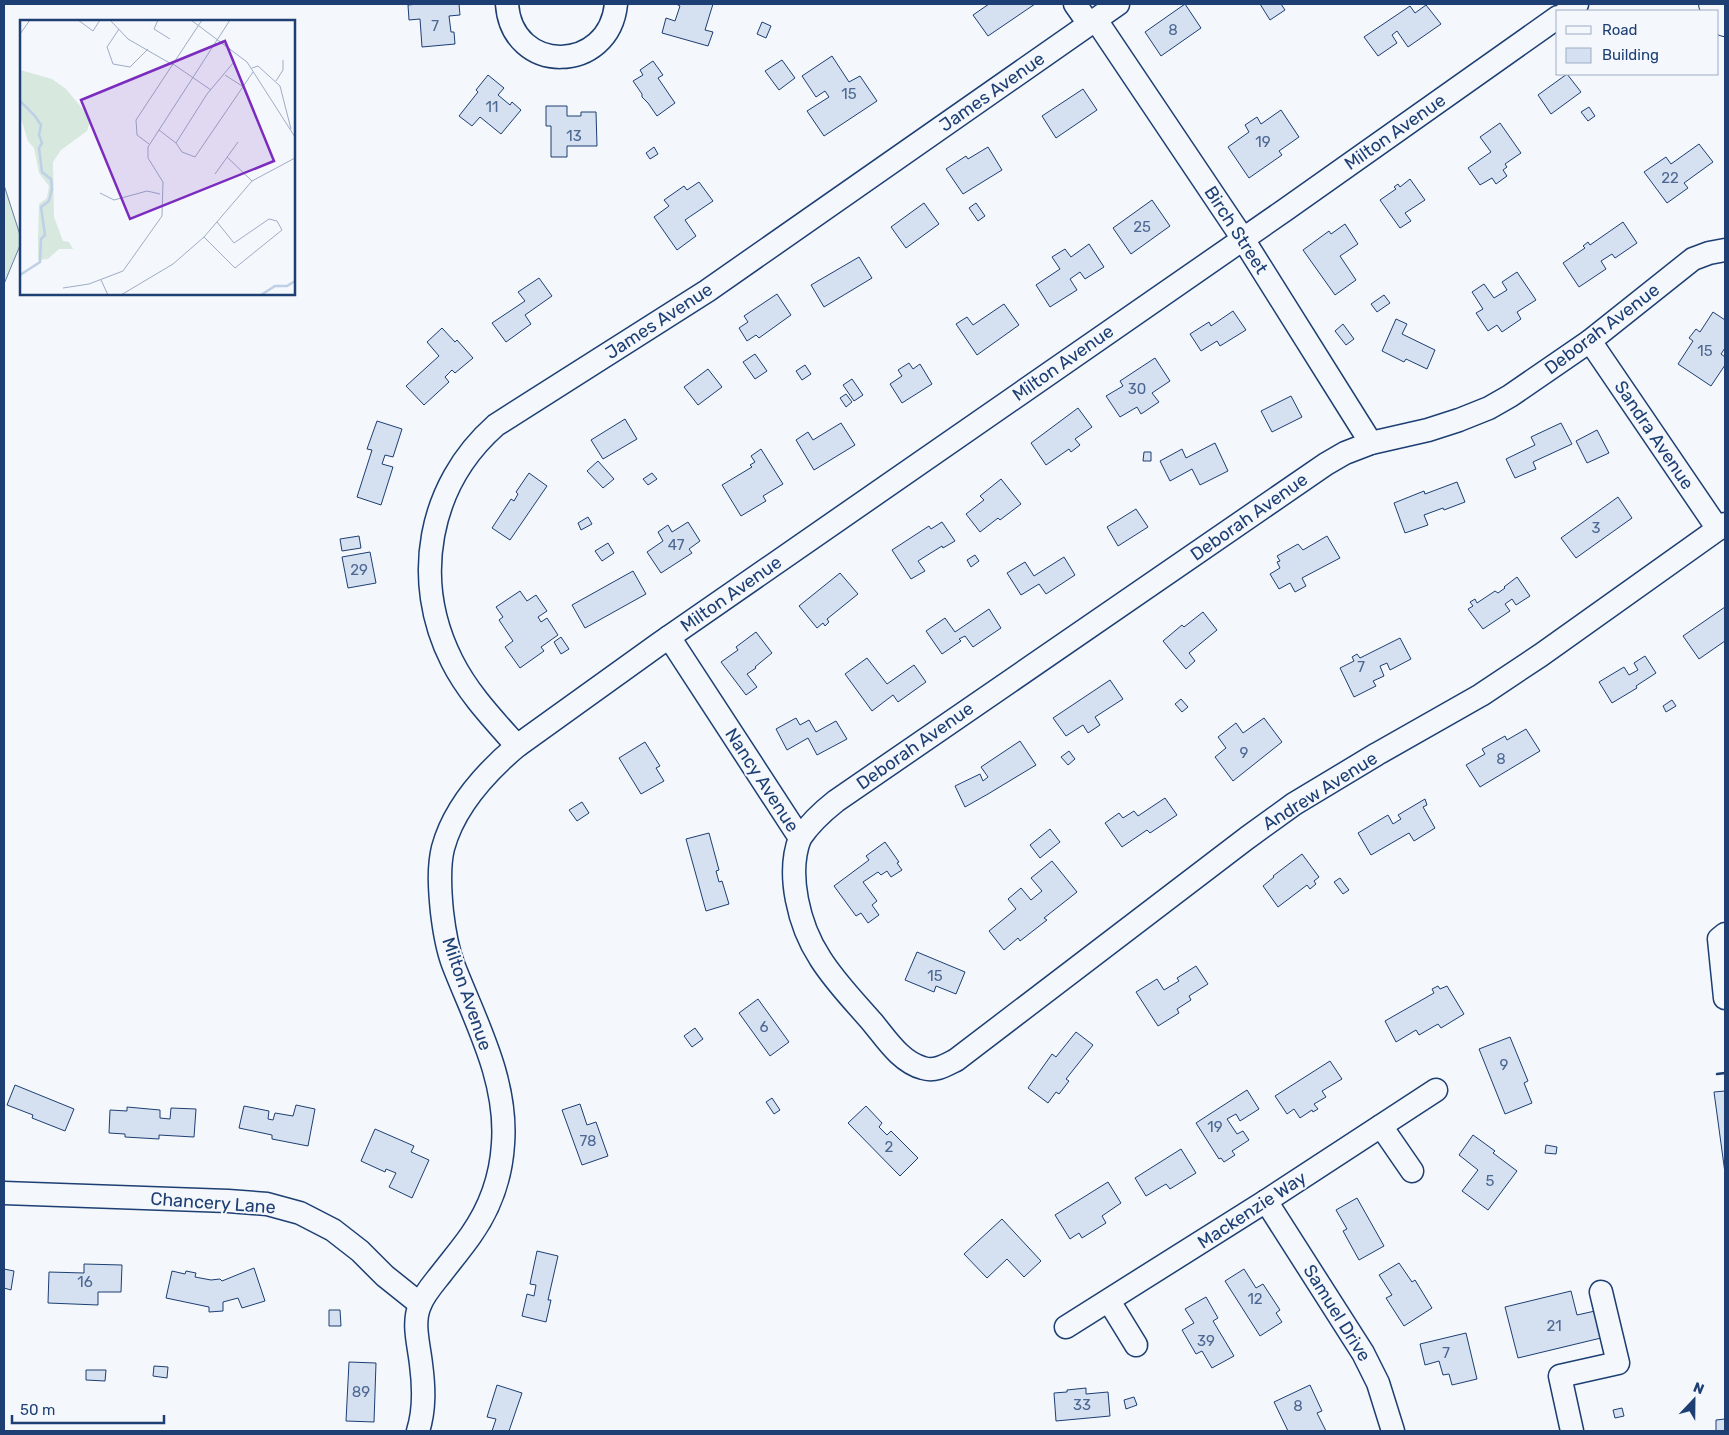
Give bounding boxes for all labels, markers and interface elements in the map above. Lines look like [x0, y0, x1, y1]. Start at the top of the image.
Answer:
legend [1556, 10, 1719, 75]
house number: 7 [431, 17, 439, 35]
inset map [20, 20, 295, 295]
house number: 8 [1168, 21, 1178, 39]
text: Road [1602, 21, 1638, 39]
text: Building [1602, 46, 1659, 64]
street label: James Avenue [935, 48, 1049, 136]
house number: 15 [841, 85, 857, 103]
street label: Milton Avenue [1340, 89, 1450, 175]
house number: 11 [486, 98, 498, 116]
house number: 13 [566, 127, 582, 145]
house number: 19 [1255, 133, 1271, 151]
house number: 22 [1661, 169, 1679, 187]
street label: Birch Street [1199, 182, 1273, 278]
house number: 25 [1133, 218, 1151, 236]
street label: James Avenue [601, 278, 717, 364]
street label: Deborah Avenue [1540, 279, 1664, 379]
street label: Milton Avenue [1008, 320, 1118, 406]
house number: 15 [1697, 342, 1713, 360]
street label: Sandra Avenue [1610, 376, 1698, 494]
house number: 30 [1128, 380, 1146, 398]
street label: Deborah Avenue [1186, 468, 1312, 566]
house number: 3 [1591, 519, 1601, 537]
house number: 47 [668, 536, 685, 554]
street label: Milton Avenue [676, 551, 786, 637]
house number: 29 [350, 561, 368, 579]
house number: 7 [1357, 658, 1365, 676]
street label: Deborah Avenue [852, 697, 978, 795]
street label: Nancy Avenue [720, 724, 804, 836]
house number: 9 [1240, 744, 1249, 762]
street label: Andrew Avenue [1259, 747, 1381, 835]
house number: 8 [1496, 750, 1506, 768]
street label: Milton Avenue [437, 935, 497, 1053]
house number: 15 [927, 967, 943, 985]
house number: 6 [759, 1018, 769, 1036]
house number: 9 [1500, 1056, 1509, 1074]
house number: 19 [1207, 1118, 1223, 1136]
house number: 78 [579, 1132, 597, 1150]
house number: 2 [885, 1138, 894, 1156]
street label: Mackenzie Way [1193, 1167, 1311, 1253]
house number: 5 [1486, 1172, 1495, 1190]
street label: Chancery Lane [150, 1188, 276, 1218]
street label: Samuel Drive [1298, 1260, 1376, 1366]
house number: 16 [77, 1273, 93, 1291]
house number: 12 [1247, 1290, 1263, 1308]
house number: 21 [1546, 1317, 1562, 1335]
house number: 39 [1197, 1332, 1215, 1350]
house number: 7 [1442, 1344, 1450, 1362]
north arrow [1669, 1375, 1719, 1425]
text: N [1691, 1379, 1707, 1398]
house number: 89 [352, 1383, 370, 1401]
scale bar [12, 1392, 165, 1424]
house number: 33 [1073, 1396, 1091, 1414]
house number: 8 [1293, 1397, 1303, 1415]
text: 50 m [20, 1401, 55, 1419]

